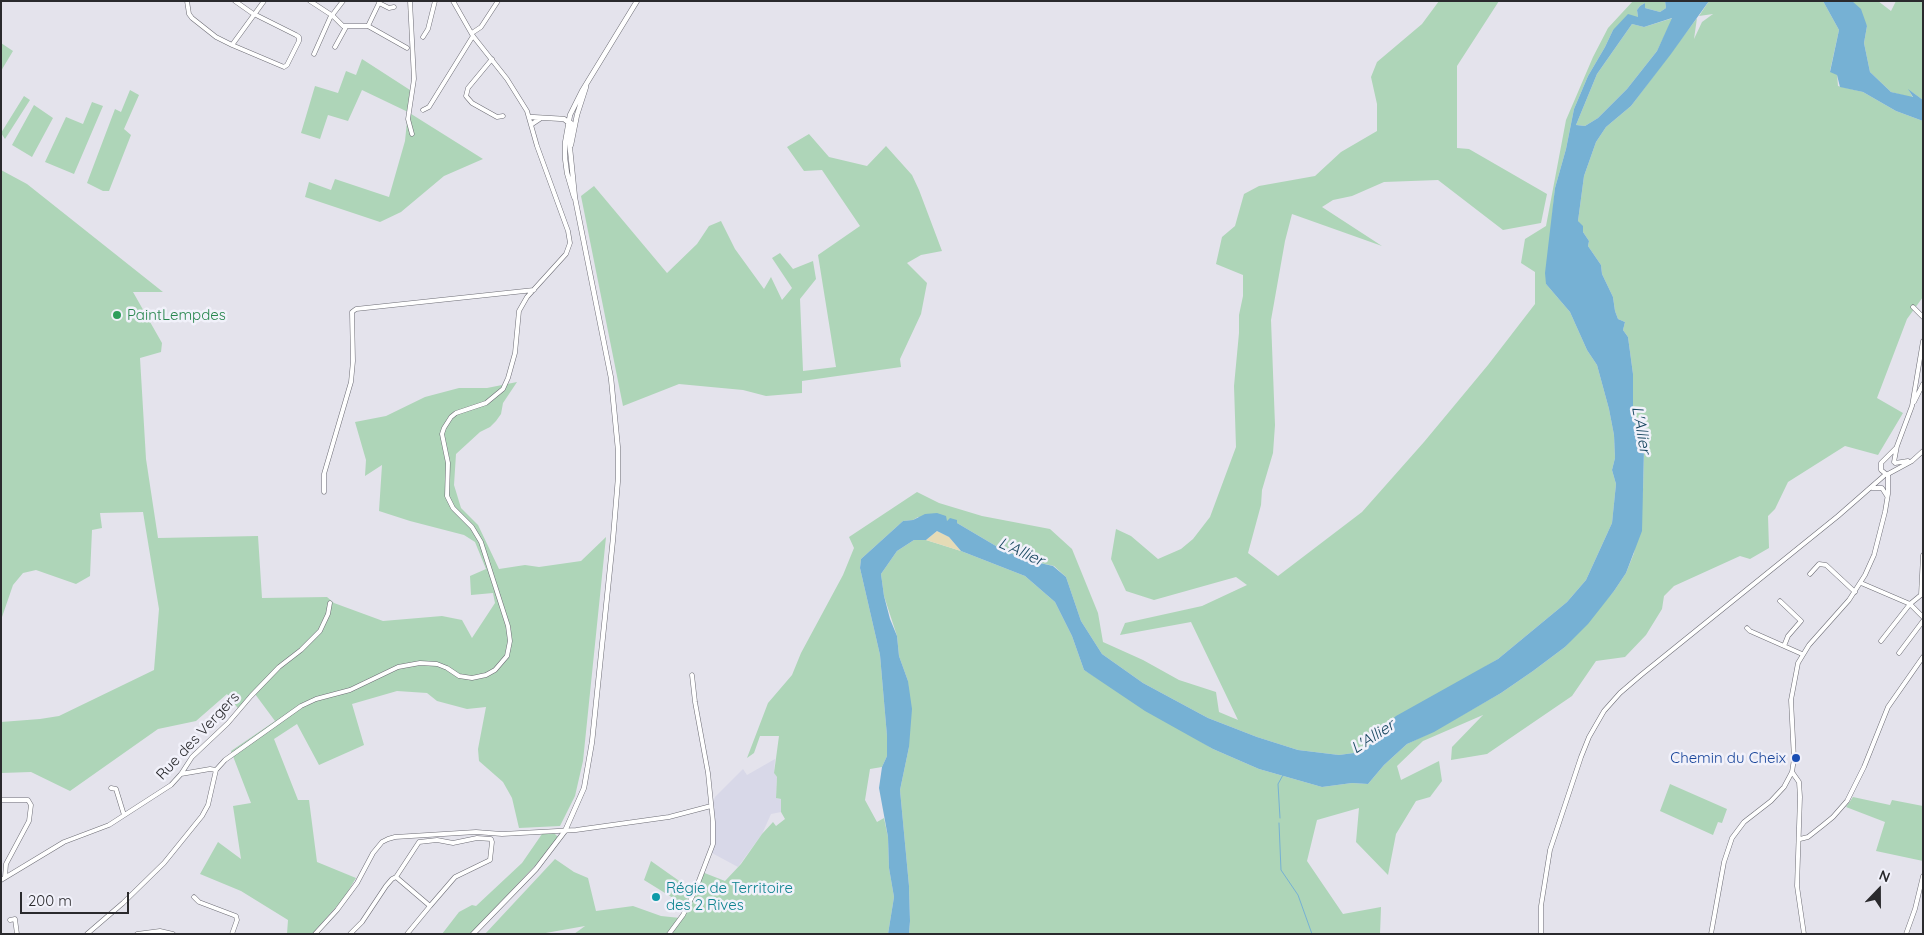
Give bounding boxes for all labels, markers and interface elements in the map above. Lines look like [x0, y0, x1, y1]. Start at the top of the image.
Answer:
place label: PaintLempdes [127, 306, 226, 324]
marker: PaintLempdes [111, 309, 123, 321]
water label: L'Allier [1627, 405, 1655, 455]
water label: L'Allier [995, 533, 1047, 571]
street label: Rue des Vergers [153, 688, 243, 784]
water label: L'Allier [1348, 716, 1398, 758]
place label: Chemin du Cheix [1670, 749, 1786, 767]
marker: Chemin du Cheix [1790, 752, 1802, 764]
north arrow [1854, 865, 1904, 915]
text: N [1876, 866, 1893, 886]
place label: Régie de Territoire des 2 Rives [666, 879, 793, 914]
scale bar [22, 882, 131, 914]
text: 200 m [28, 891, 72, 910]
marker: Régie de Territoire des 2 Rives [650, 891, 662, 903]

